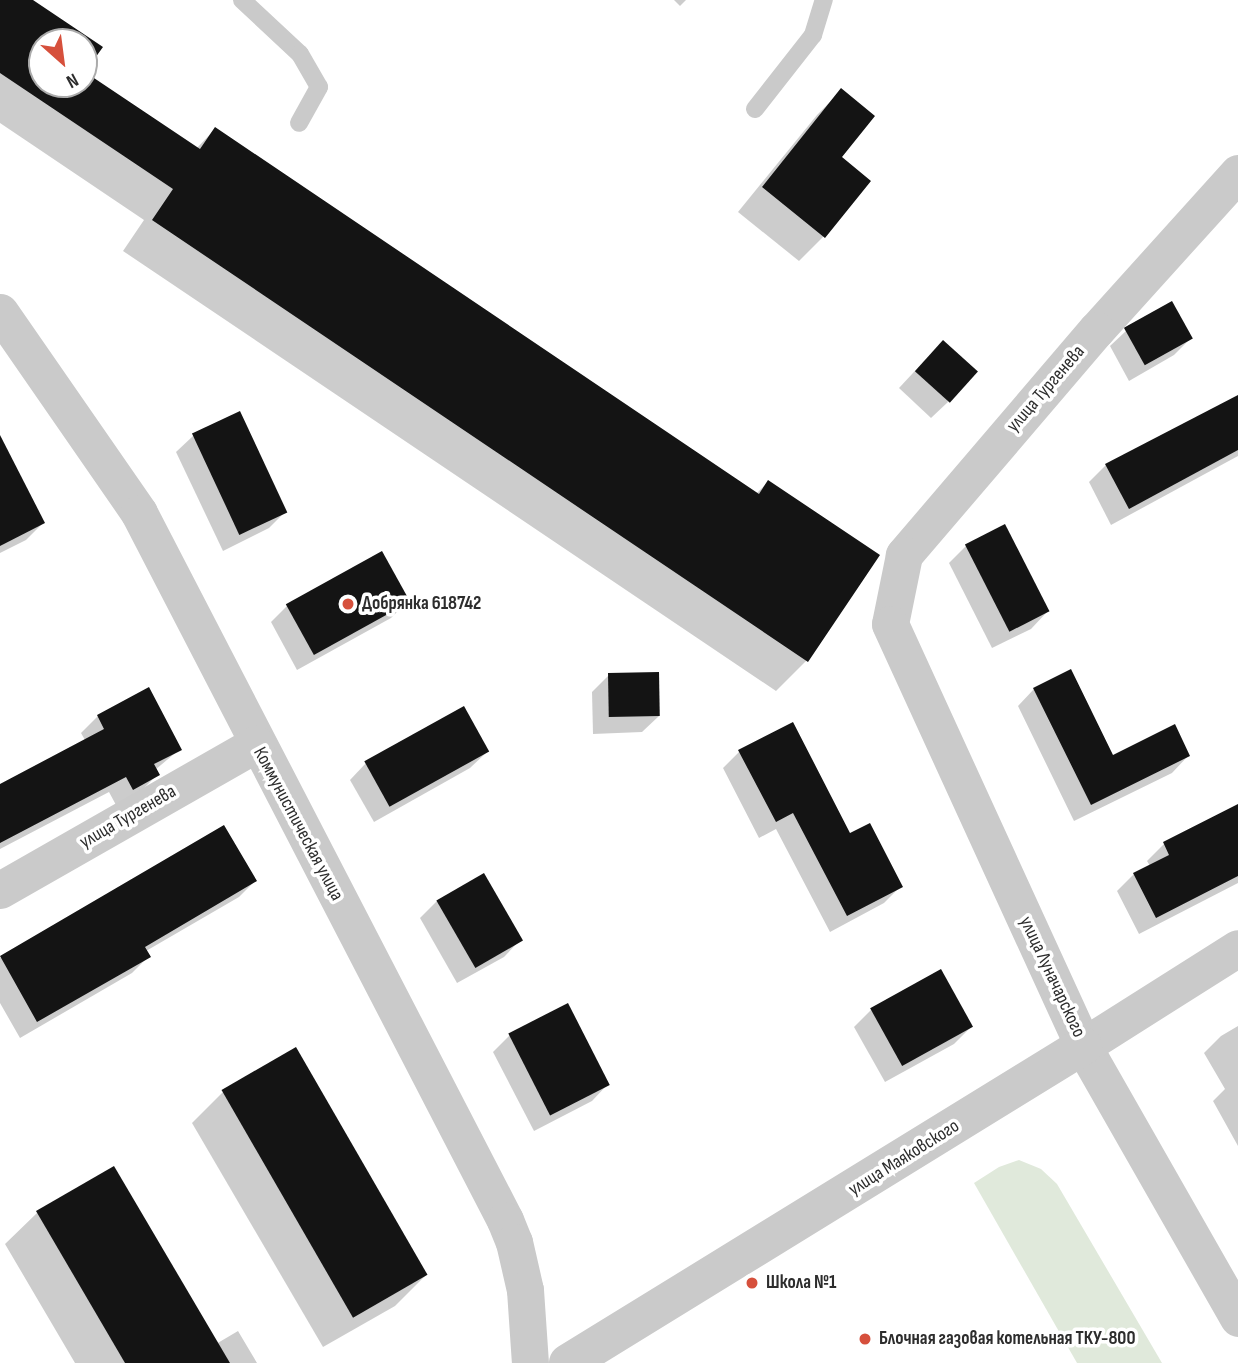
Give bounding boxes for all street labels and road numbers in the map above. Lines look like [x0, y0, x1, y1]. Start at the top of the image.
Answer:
street label: улица Тургенева [1002, 341, 1090, 437]
street label: Коммунистическая улица [248, 743, 348, 905]
street label: улица Тургенева [76, 780, 180, 854]
street label: улица Луначарского [1014, 913, 1090, 1041]
street label: улица Маяковского [844, 1115, 964, 1201]

